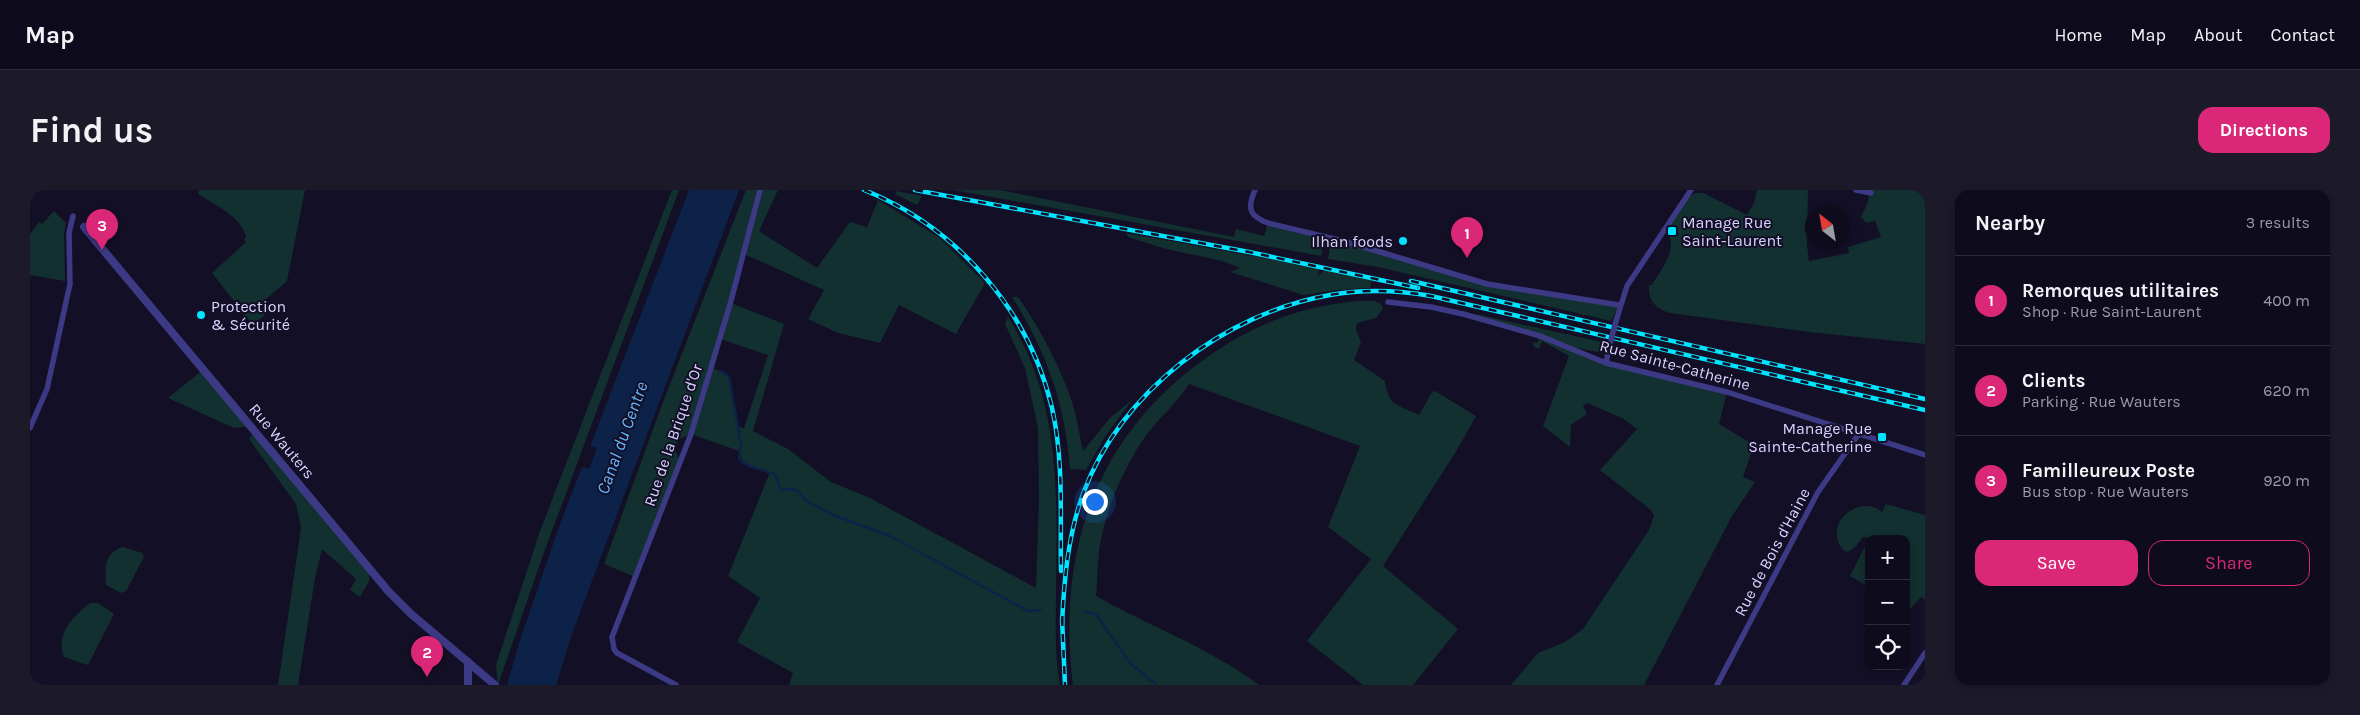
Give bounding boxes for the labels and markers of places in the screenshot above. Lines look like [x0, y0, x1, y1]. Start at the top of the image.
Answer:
pin: 3 [86, 209, 118, 250]
place label: Manage Rue Saint-Laurent [1682, 213, 1782, 250]
pin: 1 [1451, 217, 1483, 258]
marker: Manage Rue Saint-Laurent [1666, 225, 1678, 237]
place label: Ilhan foods [1311, 232, 1393, 251]
marker: Ilhan foods [1397, 235, 1409, 247]
place label: Protection & Sécurité [211, 297, 290, 334]
marker: Protection & Sécurité [195, 309, 207, 321]
place label: Manage Rue Sainte-Catherine [1748, 419, 1872, 456]
marker: Manage Rue Sainte-Catherine [1876, 431, 1888, 443]
pin: 2 [411, 636, 443, 677]

